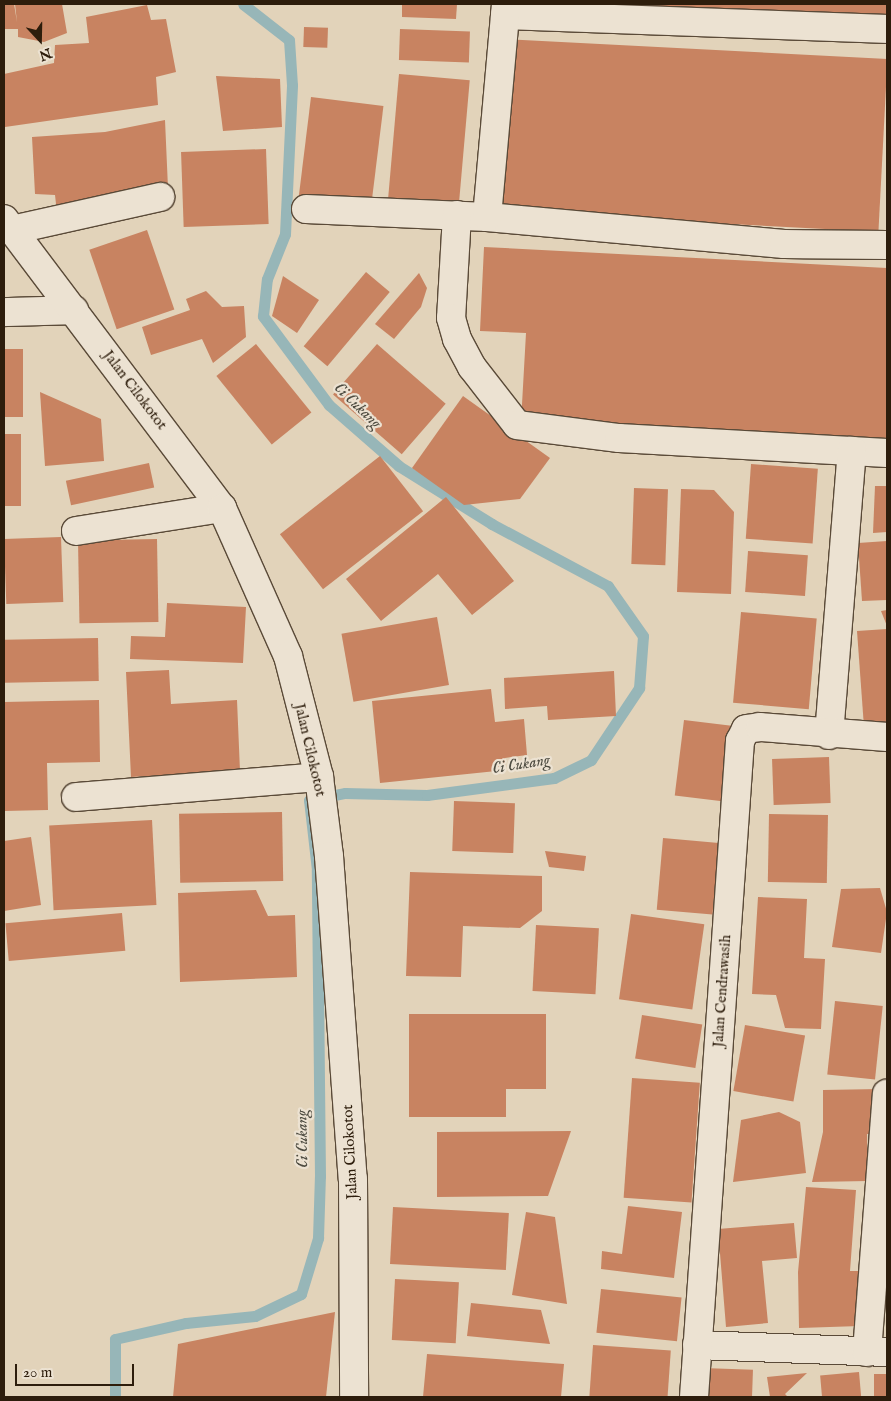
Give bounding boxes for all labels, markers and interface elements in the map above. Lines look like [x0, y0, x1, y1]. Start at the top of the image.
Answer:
north arrow [15, 15, 65, 65]
text: N [36, 43, 54, 65]
street label: Jalan Cilokotot [99, 347, 171, 433]
water label: Ci Cukang [329, 379, 385, 433]
street label: Jalan Cilokotot [291, 702, 329, 798]
water label: Ci Cukang [491, 751, 551, 779]
street label: Jalan Cendrawasih [709, 934, 735, 1048]
street label: Jalan Cilokotot [339, 1104, 361, 1200]
water label: Ci Cukang [293, 1110, 313, 1168]
scale bar [18, 1354, 136, 1386]
text: 20 m [23, 1363, 52, 1382]

